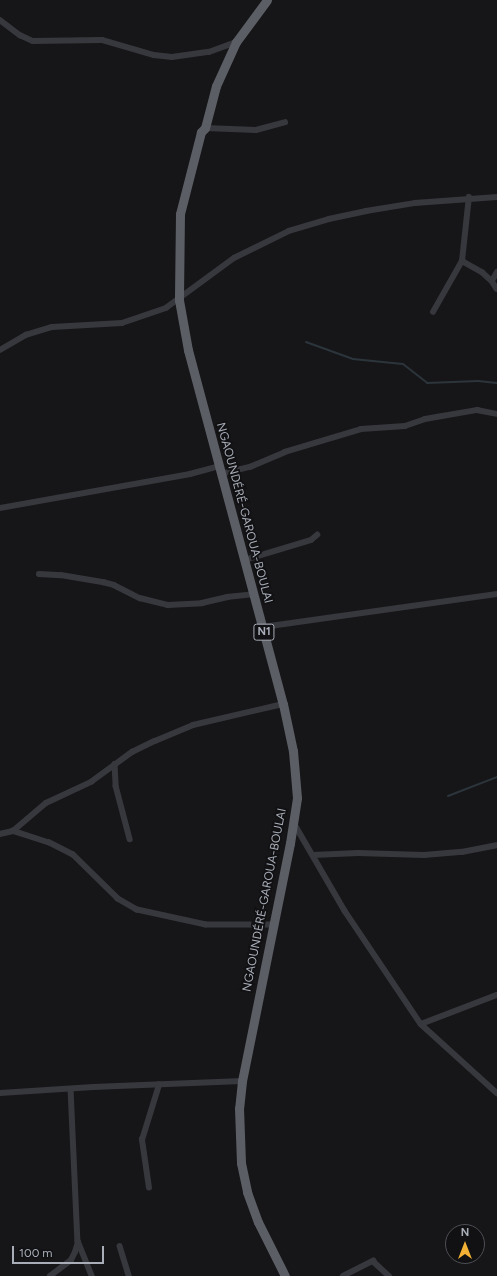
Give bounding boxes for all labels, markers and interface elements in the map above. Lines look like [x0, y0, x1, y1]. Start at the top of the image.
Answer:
street label: NGAOUNDÉRÉ-GAROUA-BOULAI [213, 421, 275, 605]
road number: N1 [253, 623, 275, 641]
street label: NGAOUNDÉRÉ-GAROUA-BOULAI [240, 807, 290, 993]
north arrow [445, 1224, 485, 1264]
text: N [461, 1226, 469, 1239]
scale bar [14, 1238, 106, 1264]
text: 100 m [19, 1246, 53, 1260]

